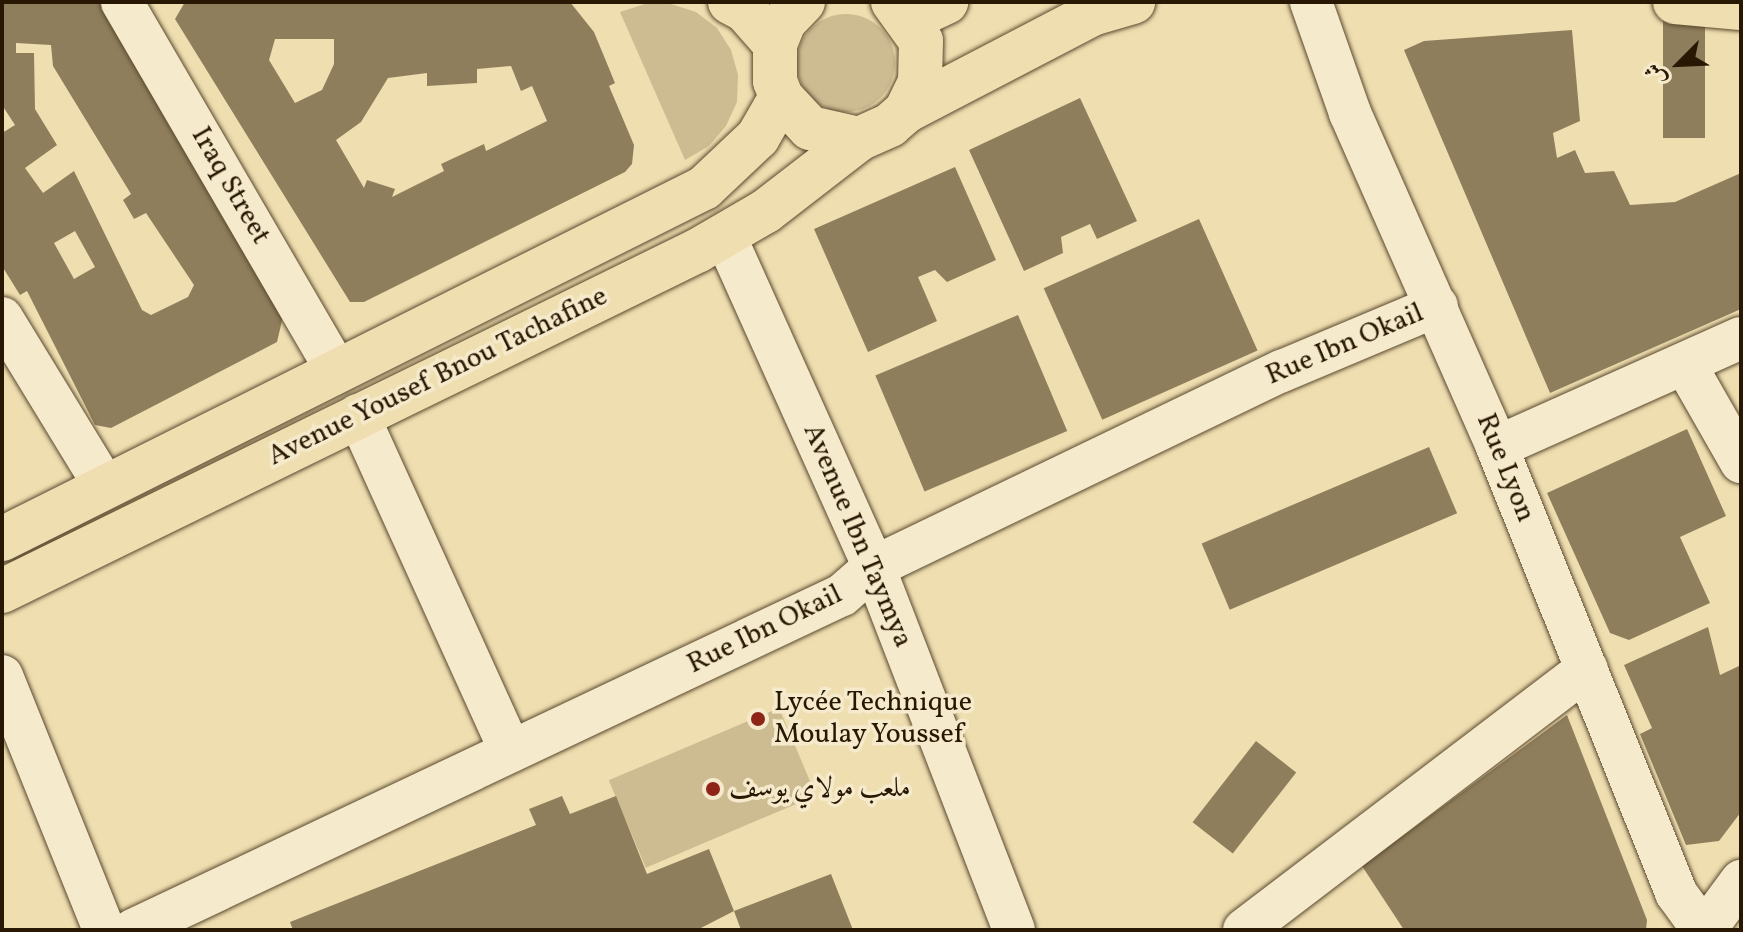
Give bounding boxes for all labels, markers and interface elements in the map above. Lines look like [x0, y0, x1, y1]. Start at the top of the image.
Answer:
north arrow [1639, 24, 1719, 104]
text: ش [1638, 58, 1675, 90]
street label: Iraq Street [183, 121, 277, 251]
street label: Avenue Yousef Bnou Tachafine [263, 280, 613, 474]
street label: Rue Ibn Okail [1261, 297, 1429, 393]
street label: Rue Lyon [1468, 409, 1542, 527]
street label: Avenue Ibn Taymya [795, 419, 919, 653]
street label: Rue Ibn Okail [682, 578, 848, 682]
place label: Lycée Technique Moulay Youssef [774, 686, 973, 752]
marker: Lycée Technique Moulay Youssef [749, 710, 767, 728]
place label: ملعب مولاي يوسف [729, 772, 911, 806]
marker: ملعب مولاي يوسف [704, 780, 722, 798]

